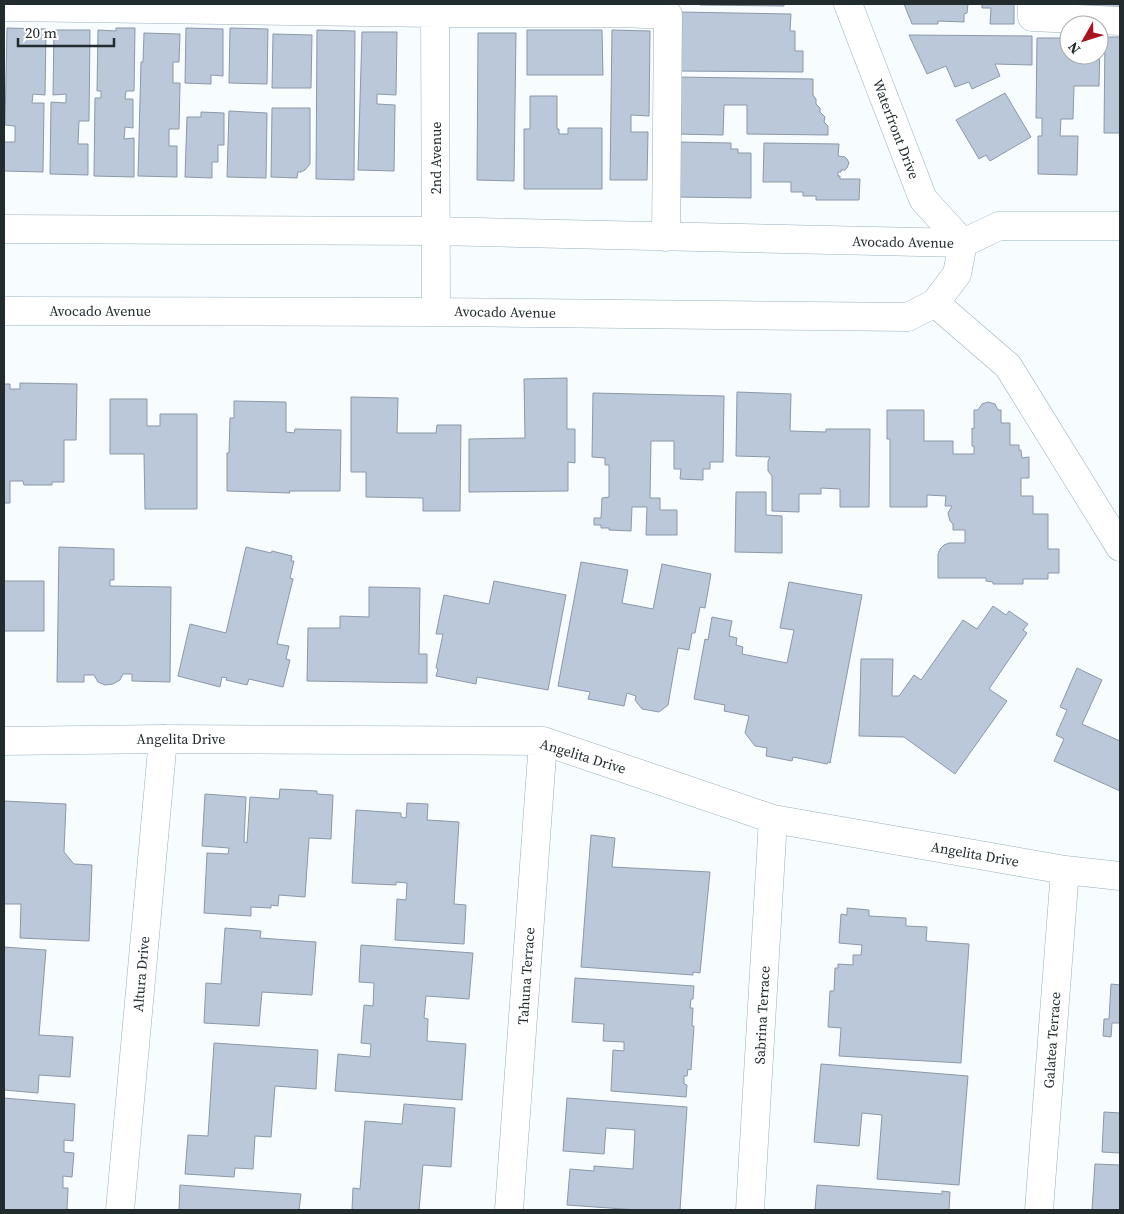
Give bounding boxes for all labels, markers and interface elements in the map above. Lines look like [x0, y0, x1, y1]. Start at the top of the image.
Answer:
scale bar [18, 15, 114, 47]
north arrow [1059, 15, 1109, 65]
text: 20 m [25, 22, 57, 43]
text: N [1063, 38, 1085, 58]
street label: Waterfront Drive [868, 76, 924, 182]
street label: 2nd Avenue [426, 122, 446, 194]
street label: Avocado Avenue [852, 231, 954, 253]
street label: Avocado Avenue [49, 301, 151, 321]
street label: Avocado Avenue [454, 301, 556, 323]
street label: Angelita Drive [137, 729, 225, 749]
street label: Angelita Drive [538, 733, 628, 779]
street label: Angelita Drive [929, 836, 1021, 872]
street label: Tahuna Terrace [513, 927, 539, 1025]
street label: Altura Drive [128, 935, 154, 1013]
street label: Sabrina Terrace [749, 965, 775, 1065]
street label: Galatea Terrace [1039, 991, 1065, 1089]

